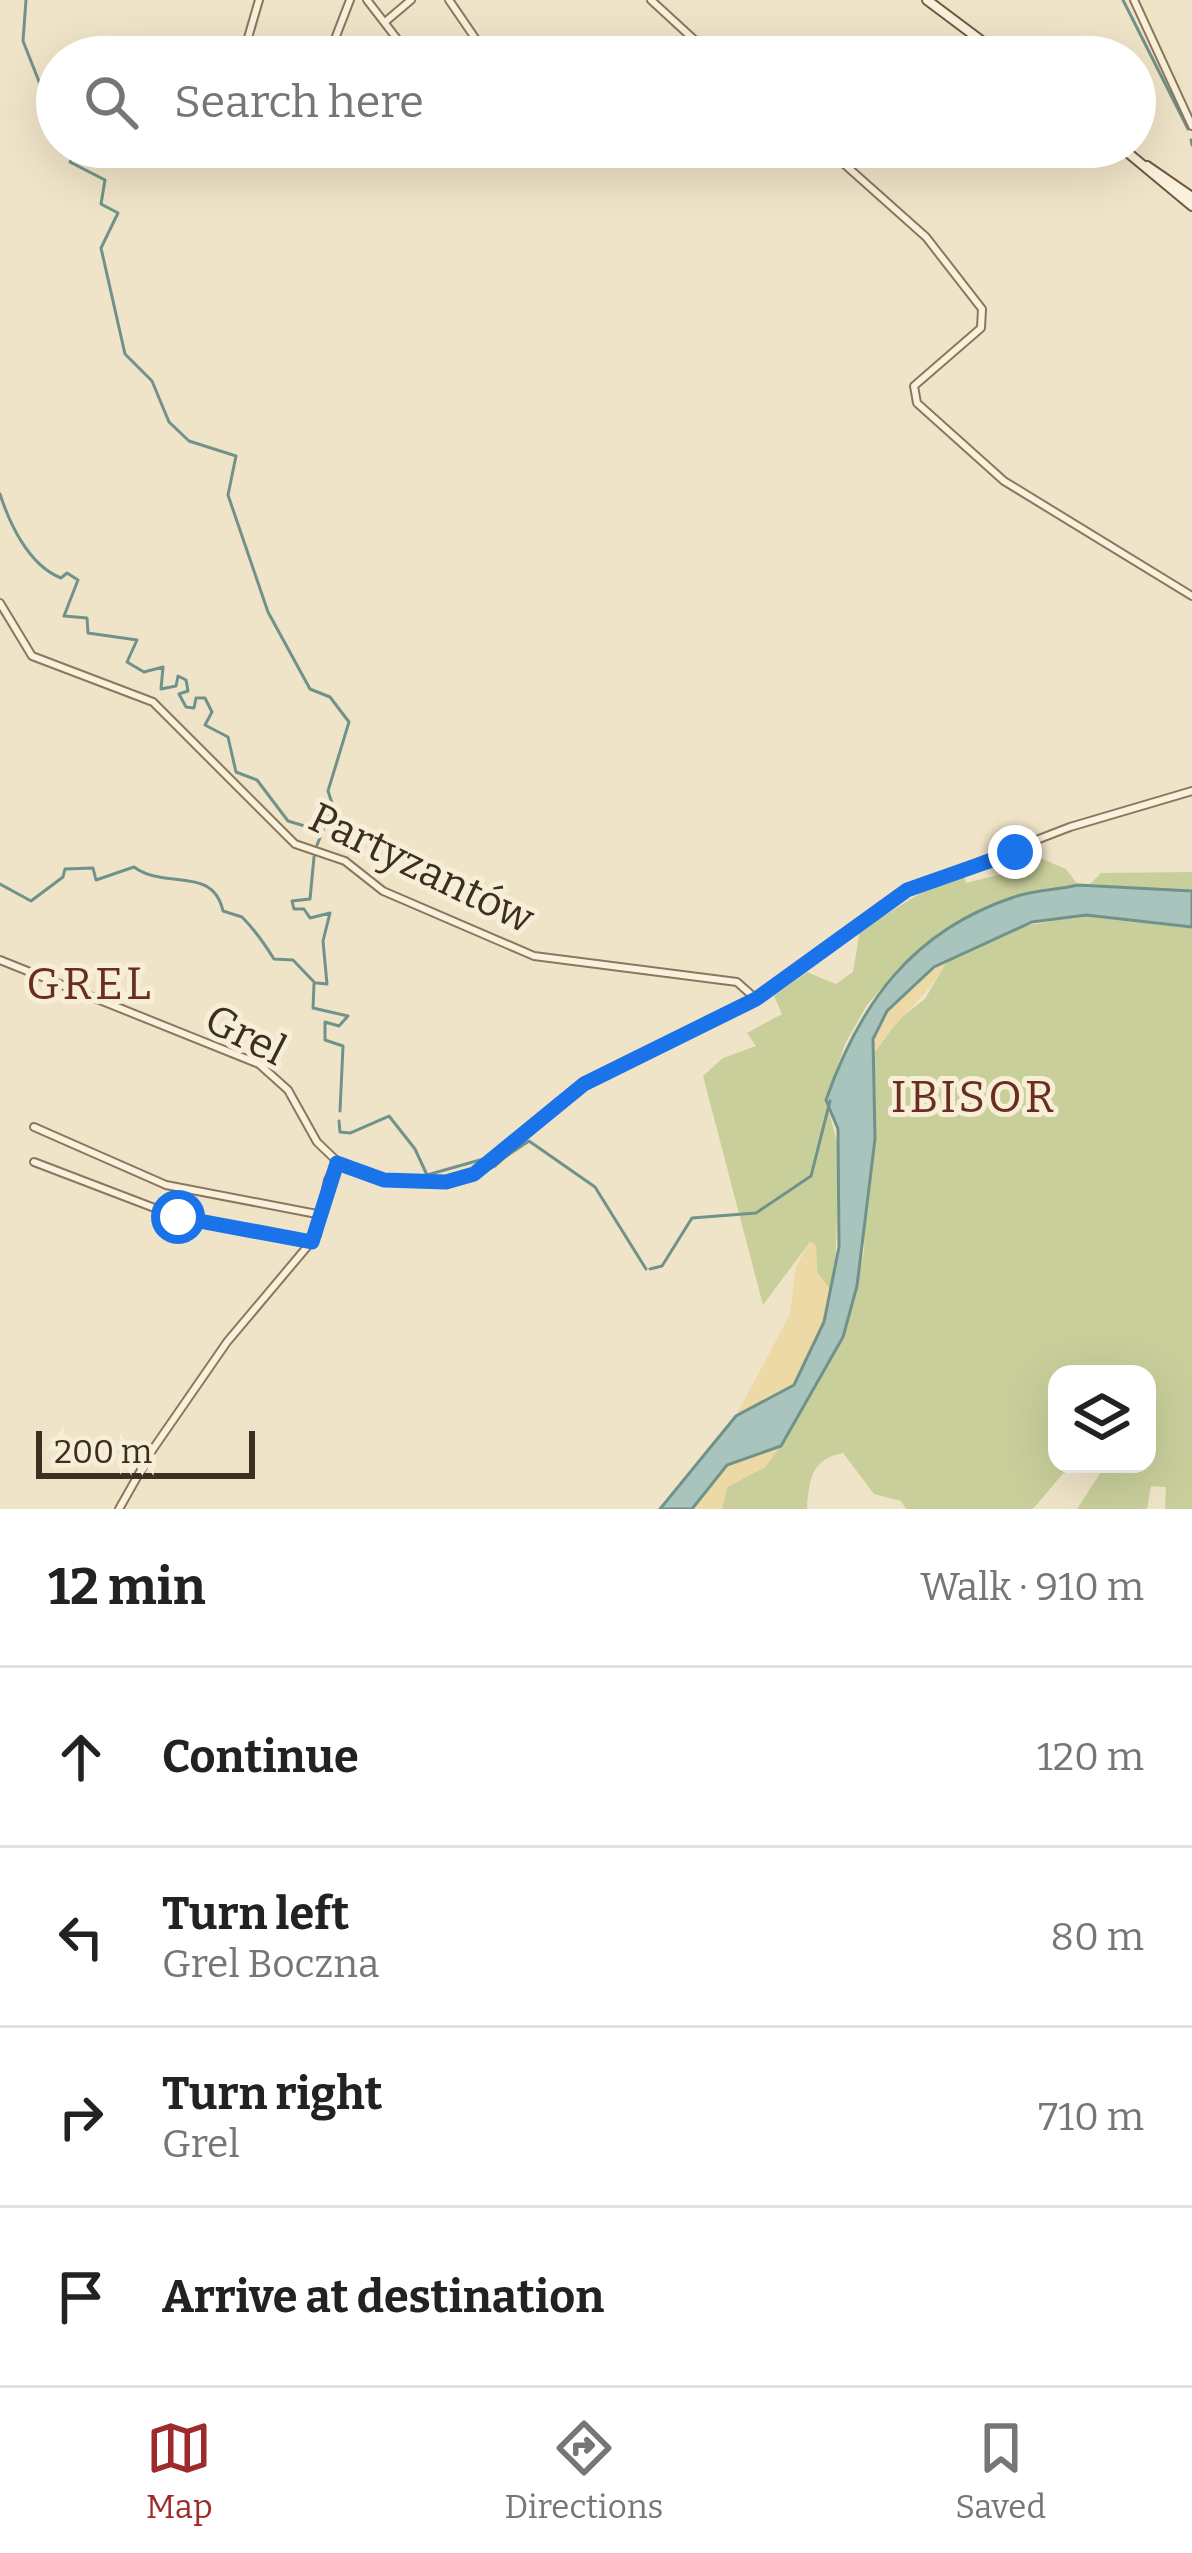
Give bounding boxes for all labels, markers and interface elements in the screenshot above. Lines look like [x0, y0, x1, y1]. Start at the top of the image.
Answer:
search box [36, 36, 1156, 168]
icon: search [78, 69, 144, 135]
text: Search here [174, 75, 424, 129]
street label: Partyzantów [301, 792, 542, 944]
route end [988, 825, 1042, 879]
district label: GREL [26, 957, 154, 1011]
street label: Grel [197, 994, 294, 1076]
district label: IBISOR [891, 1070, 1057, 1124]
route start [151, 1190, 205, 1244]
map controls [1048, 1365, 1156, 1473]
button: layers [1048, 1365, 1156, 1473]
scale bar [36, 1425, 255, 1478]
text: 200 m [54, 1432, 152, 1472]
text: 12 min [48, 1556, 206, 1618]
text: Walk · 910 m [920, 1564, 1144, 1610]
icon: ahead [48, 1724, 114, 1790]
text: Continue [162, 1730, 359, 1784]
text: 120 m [1037, 1734, 1144, 1780]
text: Turn left [162, 1887, 349, 1941]
icon: left [48, 1904, 114, 1970]
text: 80 m [1051, 1914, 1144, 1960]
text: Grel Boczna [162, 1941, 379, 1987]
text: Turn right [162, 2067, 382, 2121]
icon: right [48, 2084, 114, 2150]
text: 710 m [1038, 2094, 1144, 2140]
text: Grel [162, 2121, 240, 2167]
icon: arrive [48, 2264, 114, 2330]
text: Arrive at destination [162, 2270, 604, 2324]
tab: Map [146, 2415, 213, 2527]
tab: Directions [505, 2415, 663, 2527]
tab: Saved [955, 2415, 1046, 2527]

